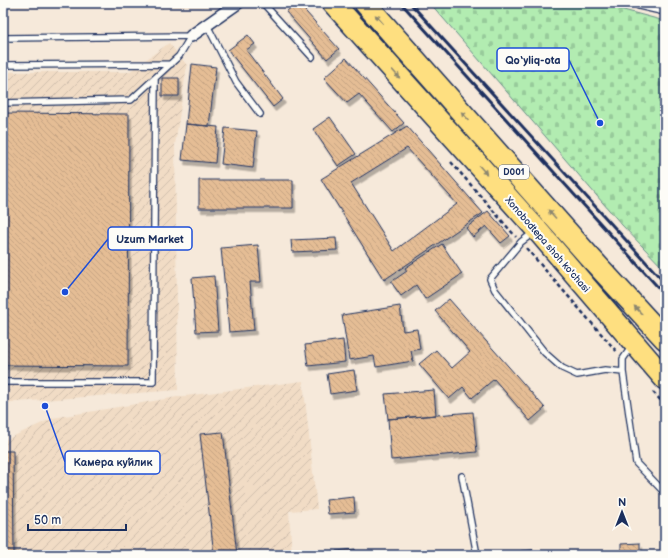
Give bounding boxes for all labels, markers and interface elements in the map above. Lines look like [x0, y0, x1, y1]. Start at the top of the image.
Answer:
one-way arrow [375, 14, 384, 24]
callout: Qo‘yliq-ota [497, 48, 569, 71]
text: Qo‘yliq-ota [505, 54, 561, 67]
one-way arrow [392, 68, 401, 79]
one-way arrow [461, 111, 470, 121]
road number: D001 [499, 165, 529, 179]
one-way arrow [478, 166, 487, 175]
street label: Xonobodtepa shoh ko'chasi [502, 194, 592, 295]
one-way arrow [547, 208, 556, 219]
callout: Uzum Market [108, 227, 192, 250]
text: Uzum Market [116, 233, 184, 246]
one-way arrow [634, 305, 643, 315]
callout: Камера ку́йлик [65, 451, 160, 474]
text: Камера ку́йлик [73, 456, 153, 469]
north arrow [602, 492, 642, 532]
text: N [618, 496, 626, 509]
scale bar [28, 506, 126, 532]
text: 50 m [34, 513, 61, 528]

